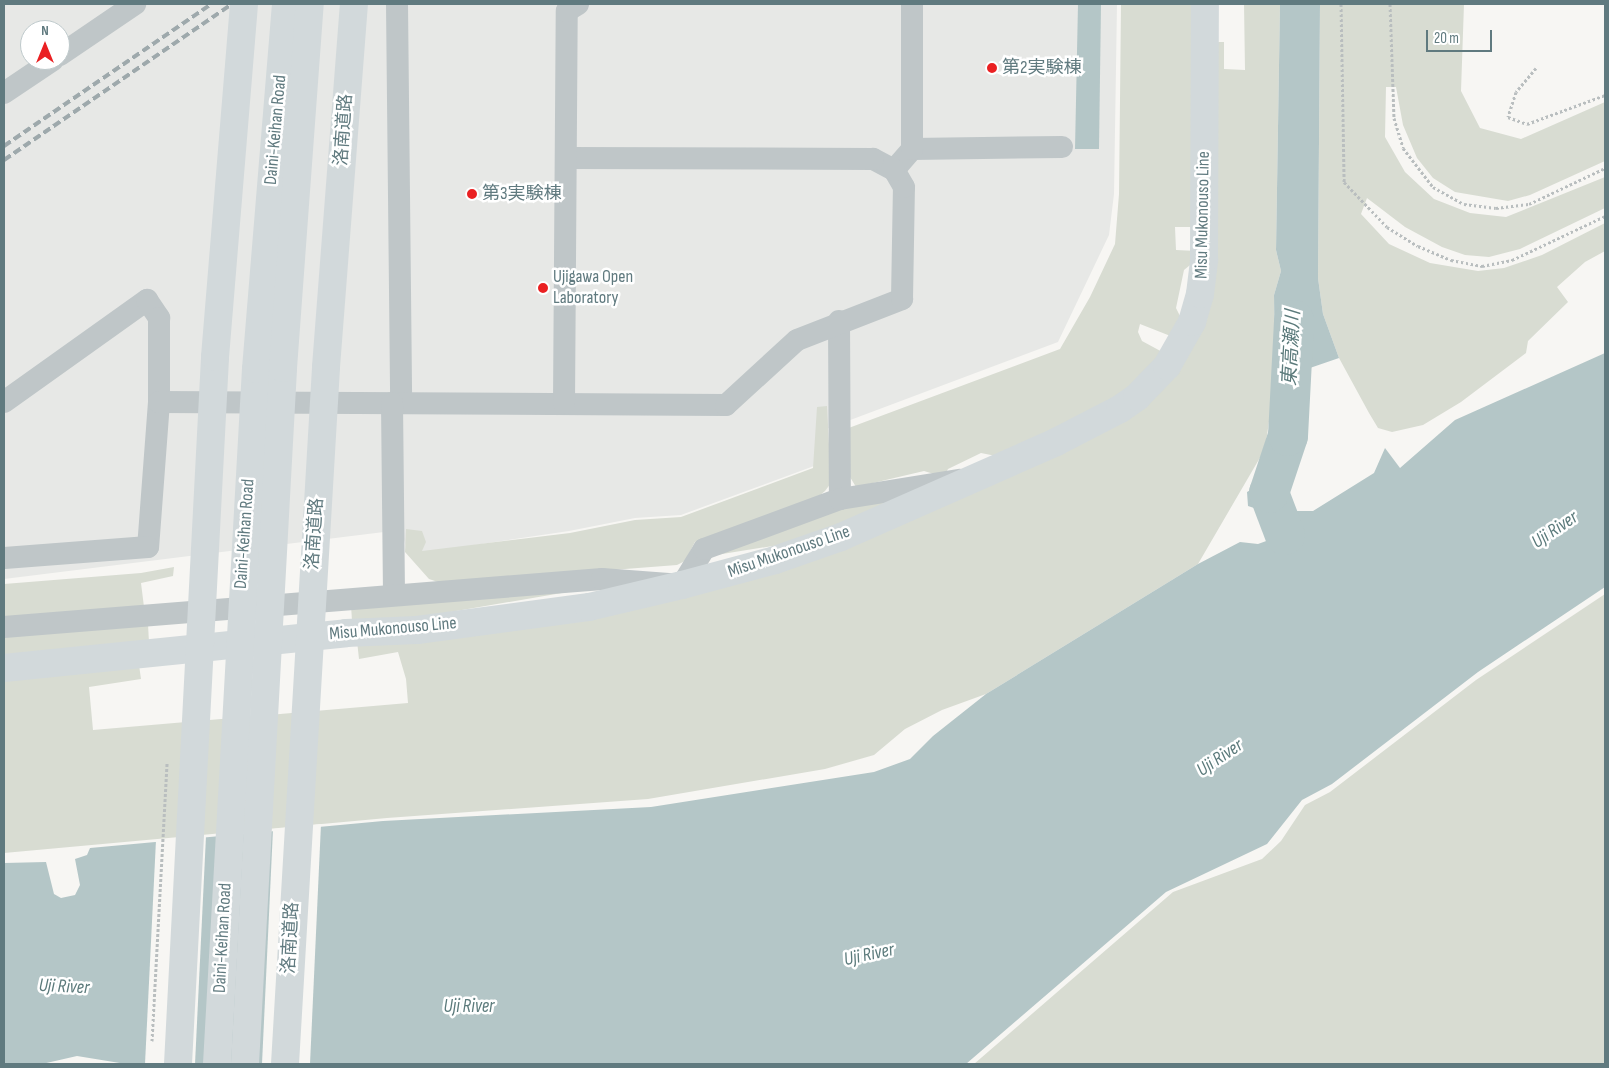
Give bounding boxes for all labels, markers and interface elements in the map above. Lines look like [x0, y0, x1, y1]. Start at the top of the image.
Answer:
north arrow [20, 20, 70, 70]
scale bar [1429, 20, 1495, 52]
text: N [41, 22, 49, 39]
text: 20 m [1434, 29, 1459, 48]
place label: 第2実験棟 [1002, 57, 1081, 79]
marker: 第2実験棟 [986, 62, 998, 74]
street label: Daini-Keihan Road [260, 74, 292, 186]
street label: 洛南道路 [331, 93, 357, 167]
street label: Misu Mukonouso Line [1191, 151, 1215, 279]
place label: 第3実験棟 [482, 183, 562, 205]
marker: 第3実験棟 [466, 188, 478, 200]
place label: Ujigawa Open Laboratory [553, 267, 633, 310]
marker: Ujigawa Open Laboratory [537, 282, 549, 294]
water label: 東高瀬川 [1279, 309, 1305, 387]
street label: Daini-Keihan Road [230, 478, 260, 590]
street label: 洛南道路 [302, 497, 328, 571]
water label: Uji River [1528, 506, 1582, 554]
street label: Misu Mukonouso Line [725, 521, 853, 583]
street label: Misu Mukonouso Line [329, 613, 457, 645]
water label: Uji River [1193, 734, 1247, 782]
street label: Daini-Keihan Road [209, 882, 237, 994]
street label: 洛南道路 [278, 901, 304, 975]
water label: Uji River [842, 939, 896, 971]
water label: Uji River [38, 974, 90, 1000]
water label: Uji River [444, 996, 494, 1018]

